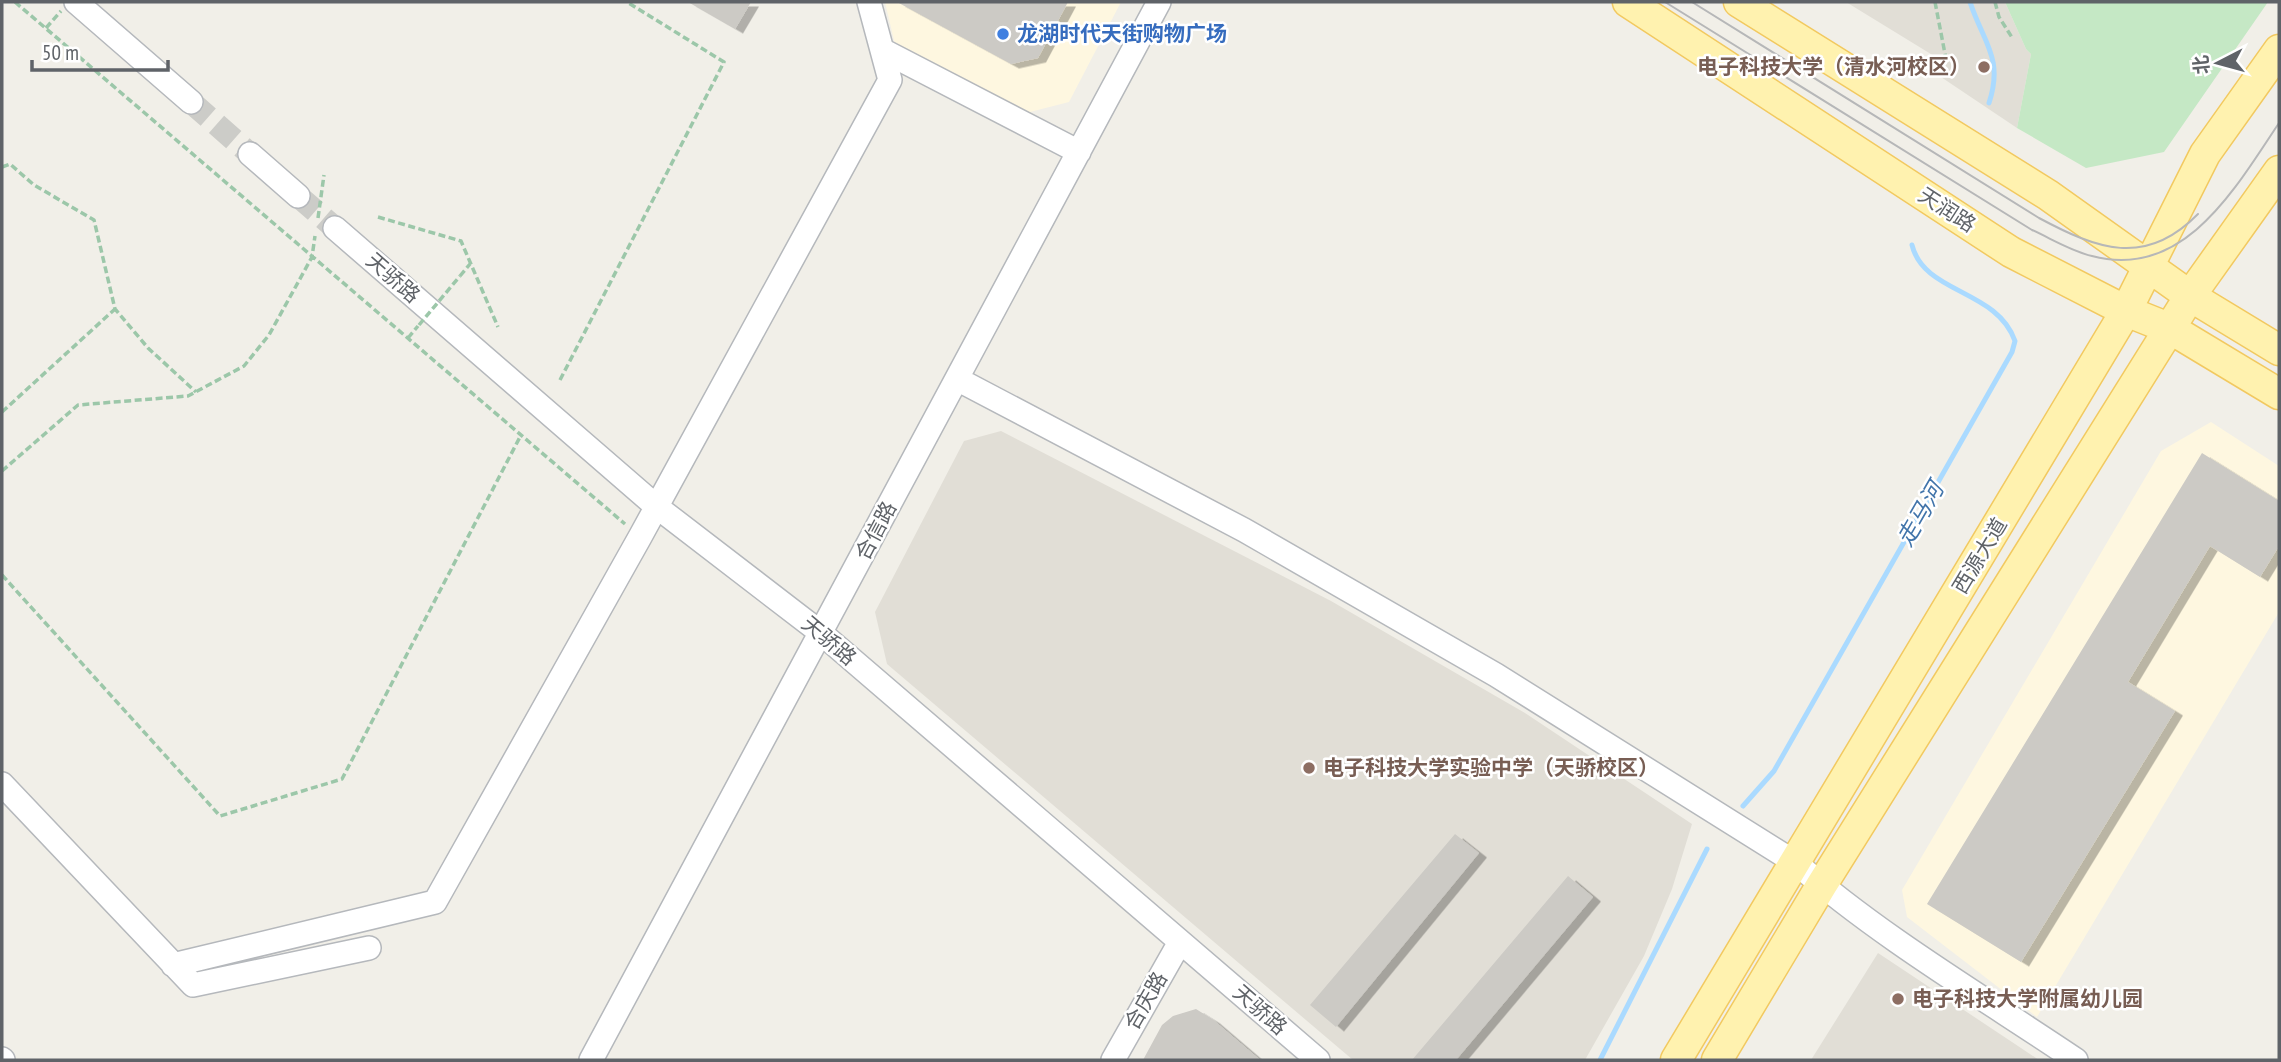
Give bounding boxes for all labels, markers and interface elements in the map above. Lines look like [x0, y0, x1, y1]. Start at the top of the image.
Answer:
place label: 龙湖时代天街购物广场 [1017, 20, 1227, 47]
marker: 龙湖时代天街购物广场 [995, 26, 1011, 42]
scale bar [32, 28, 168, 72]
north arrow [2183, 28, 2253, 98]
text: 50 m [42, 39, 79, 66]
place label: 电子科技大学（清水河校区） [1697, 53, 1970, 80]
text: 北 [2188, 54, 2214, 75]
marker: 电子科技大学（清水河校区） [1976, 59, 1992, 75]
street label: 天润路 [1914, 181, 1981, 238]
street label: 天骄路 [361, 247, 426, 308]
water label: 走马河 [1890, 473, 1951, 551]
street label: 合信路 [849, 497, 902, 565]
street label: 西源大道 [1946, 513, 2013, 599]
street label: 天骄路 [797, 610, 862, 671]
place label: 电子科技大学实验中学（天骄校区） [1323, 754, 1659, 781]
marker: 电子科技大学实验中学（天骄校区） [1301, 760, 1317, 776]
street label: 合庆路 [1118, 967, 1173, 1035]
street label: 天骄路 [1228, 979, 1293, 1040]
place label: 电子科技大学附属幼儿园 [1912, 985, 2143, 1012]
marker: 电子科技大学附属幼儿园 [1890, 991, 1906, 1007]

